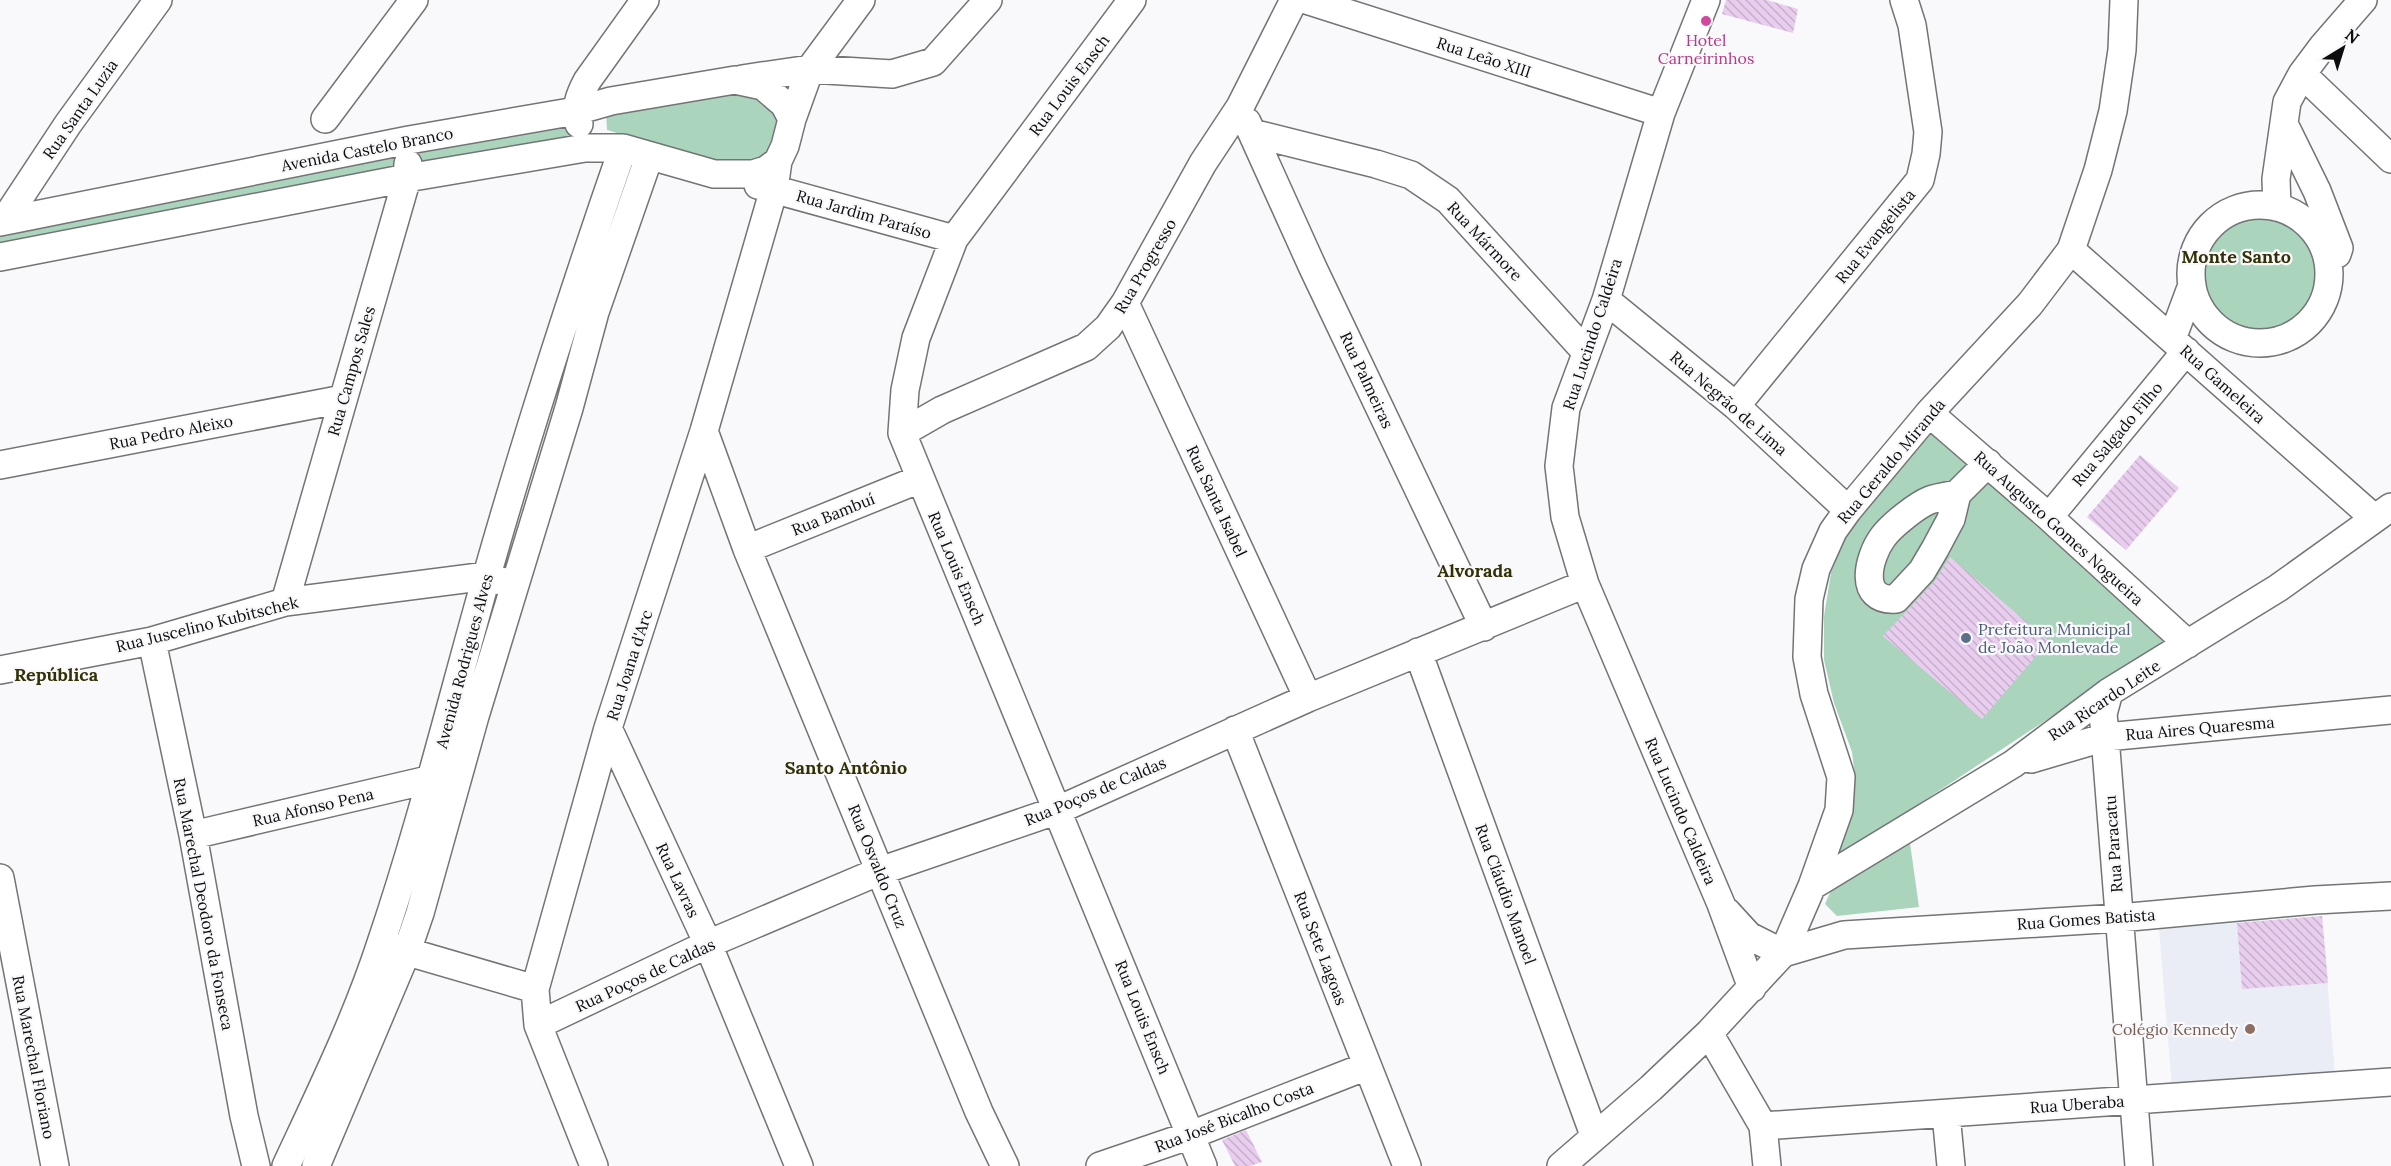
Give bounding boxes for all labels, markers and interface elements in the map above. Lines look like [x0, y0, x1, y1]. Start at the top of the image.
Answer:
marker: Hotel Carneirinhos [1699, 14, 1713, 28]
north arrow [2313, 18, 2373, 78]
text: N [2341, 24, 2363, 48]
street label: Rua Louis Ensch [1024, 30, 1114, 140]
place label: Hotel Carneirinhos [1658, 30, 1754, 68]
street label: Rua Leão XIII [1434, 32, 1534, 82]
street label: Rua Santa Luzia [38, 55, 122, 163]
street label: Avenida Castelo Branco [278, 123, 455, 176]
street label: Rua Jardim Paraíso [794, 185, 934, 243]
street label: Rua Evangelista [1831, 185, 1919, 287]
street label: Rua Mármore [1443, 197, 1527, 285]
street label: Rua Progresso [1110, 215, 1180, 317]
district label: Monte Santo [2181, 245, 2291, 268]
street label: Rua Lucindo Caldeira [1558, 256, 1626, 412]
street label: Rua Campos Sales [323, 304, 379, 438]
street label: Rua Palmeiras [1336, 329, 1398, 431]
street label: Rua Gameleira [2176, 340, 2270, 428]
street label: Rua Negrão de Lima [1666, 347, 1792, 459]
street label: Rua Salgado Filho [2067, 378, 2167, 490]
street label: Rua Geraldo Miranda [1833, 394, 1949, 528]
street label: Rua Pedro Aleixo [108, 410, 234, 454]
street label: Rua Santa Isabel [1182, 442, 1252, 560]
street label: Rua Augusto Gomes Nogueira [1970, 447, 2148, 609]
street label: Rua Bambuí [788, 488, 878, 540]
street label: Rua Louis Ensch [924, 508, 990, 628]
district label: Alvorada [1437, 559, 1513, 582]
street label: Avenida Rodrigues Alves [431, 571, 497, 751]
street label: Rua Juscelino Kubitschek [114, 592, 301, 656]
street label: Rua Joana d'Arc [602, 607, 656, 723]
place label: Prefeitura Municipal de João Monlevade [1978, 619, 2131, 657]
marker: Prefeitura Municipal de João Monlevade [1959, 631, 1973, 645]
street label: Rua Ricardo Leite [2044, 655, 2164, 745]
district label: República [14, 663, 99, 686]
street label: Rua Aires Quaresma [2125, 712, 2275, 744]
street label: Rua Lucindo Caldeira [1641, 734, 1721, 888]
street label: Rua Poços de Caldas [1021, 752, 1169, 830]
district label: Santo Antônio [785, 756, 907, 779]
street label: Rua Marechal Deodoro da Fonseca [170, 776, 238, 1032]
street label: Rua Afonso Pena [251, 783, 375, 831]
street label: Rua Paracatu [2100, 794, 2126, 893]
street label: Rua Osvaldo Cruz [844, 801, 912, 931]
street label: Rua Cláudio Manoel [1471, 821, 1541, 967]
street label: Rua Lavras [652, 839, 704, 921]
street label: Rua Sete Lagoas [1290, 888, 1352, 1008]
street label: Rua Gomes Batista [2016, 904, 2156, 934]
street label: Rua Poços de Caldas [572, 934, 718, 1016]
street label: Rua Louis Ensch [1111, 957, 1175, 1077]
street label: Rua Marechal Floriano [8, 973, 60, 1141]
place label: Colégio Kennedy [2112, 1019, 2239, 1039]
marker: Colégio Kennedy [2243, 1022, 2257, 1036]
street label: Rua José Bicalho Costa [1152, 1077, 1316, 1157]
street label: Rua Uberaba [2029, 1091, 2125, 1117]

